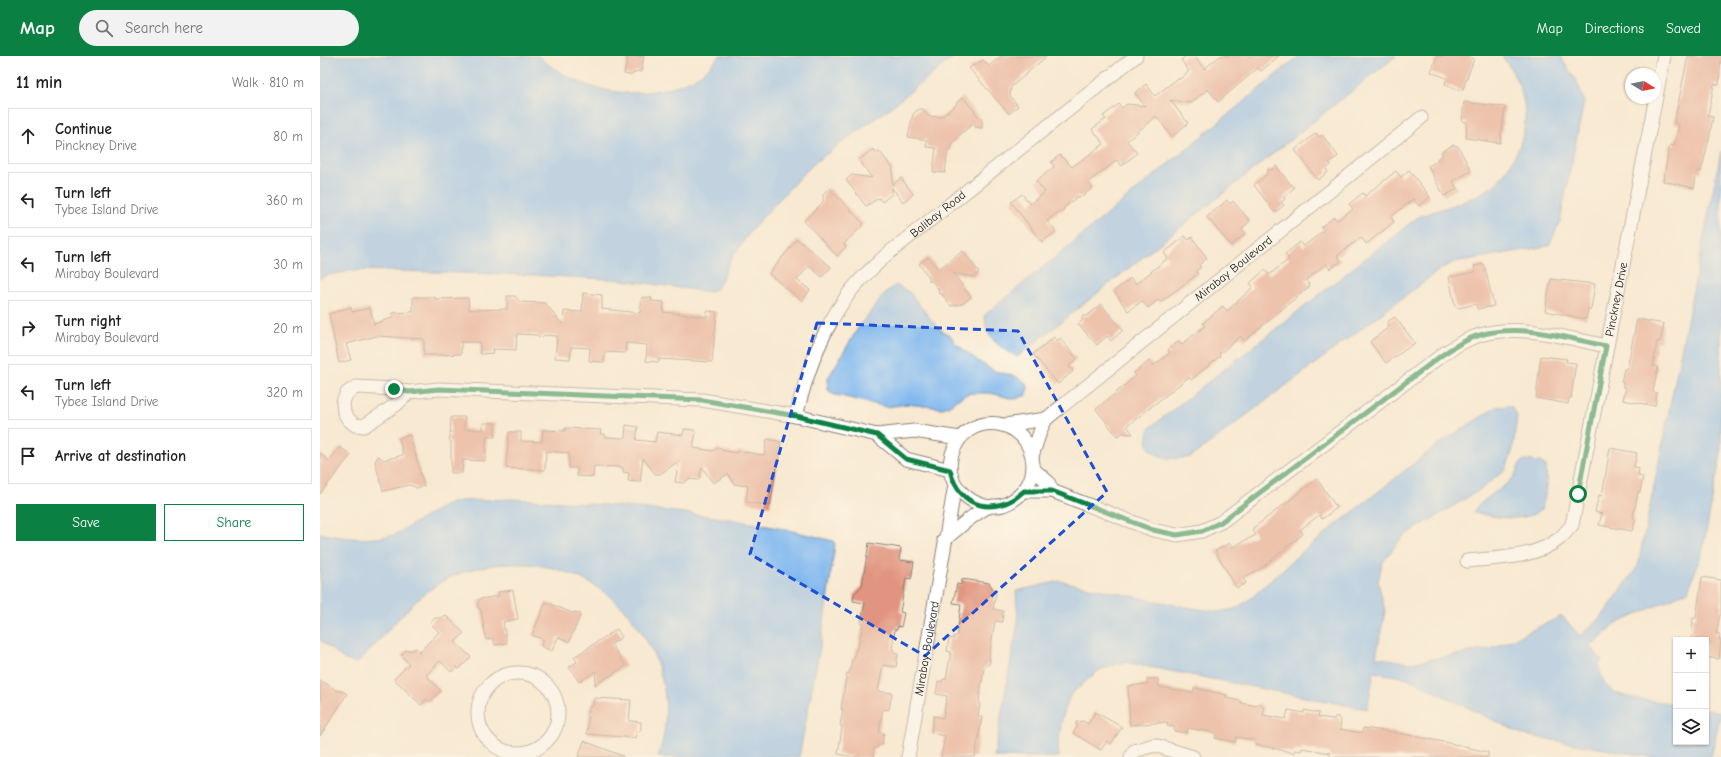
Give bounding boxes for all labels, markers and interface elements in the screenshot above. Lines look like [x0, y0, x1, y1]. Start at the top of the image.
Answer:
search box [79, 10, 359, 46]
text: Map [20, 17, 55, 39]
icon: search [93, 17, 115, 39]
text: Search here [125, 19, 203, 37]
text: Map [1536, 20, 1563, 37]
text: Directions [1585, 20, 1644, 37]
text: Saved [1666, 20, 1701, 37]
north arrow [1625, 68, 1661, 104]
text: 11 min [16, 73, 62, 92]
text: Walk · 810 m [232, 75, 304, 90]
text: Continue [55, 120, 112, 138]
icon: ahead [17, 125, 39, 147]
text: 80 m [273, 129, 303, 144]
text: Pinckney Drive [55, 138, 137, 153]
text: Turn left [55, 184, 111, 202]
street label: Balibay Road [907, 188, 968, 240]
icon: left [17, 189, 39, 211]
text: 360 m [266, 193, 303, 208]
text: Tybee Island Drive [55, 202, 158, 217]
street label: Mirabay Boulevard [1192, 233, 1275, 304]
text: Turn left [55, 248, 111, 266]
icon: left [17, 253, 39, 275]
text: 30 m [273, 257, 303, 272]
street label: Pinckney Drive [1602, 261, 1630, 338]
text: Mirabay Boulevard [55, 266, 159, 281]
text: Turn right [55, 312, 121, 330]
icon: right [17, 317, 39, 339]
text: 20 m [273, 321, 303, 336]
text: Mirabay Boulevard [55, 330, 159, 345]
text: Turn left [55, 376, 111, 394]
route end [385, 380, 403, 398]
icon: left [17, 381, 39, 403]
text: 320 m [267, 385, 303, 400]
text: Tybee Island Drive [55, 394, 158, 409]
icon: arrive [17, 445, 39, 467]
text: Arrive at destination [55, 447, 186, 465]
route start [1569, 485, 1587, 503]
button: Save [16, 504, 156, 541]
button: Share [164, 504, 304, 541]
street label: Mirabay Boulevard [912, 600, 942, 697]
map controls [1673, 637, 1709, 745]
button: + [1673, 637, 1709, 673]
button: − [1673, 673, 1709, 709]
button: layers [1673, 709, 1709, 745]

